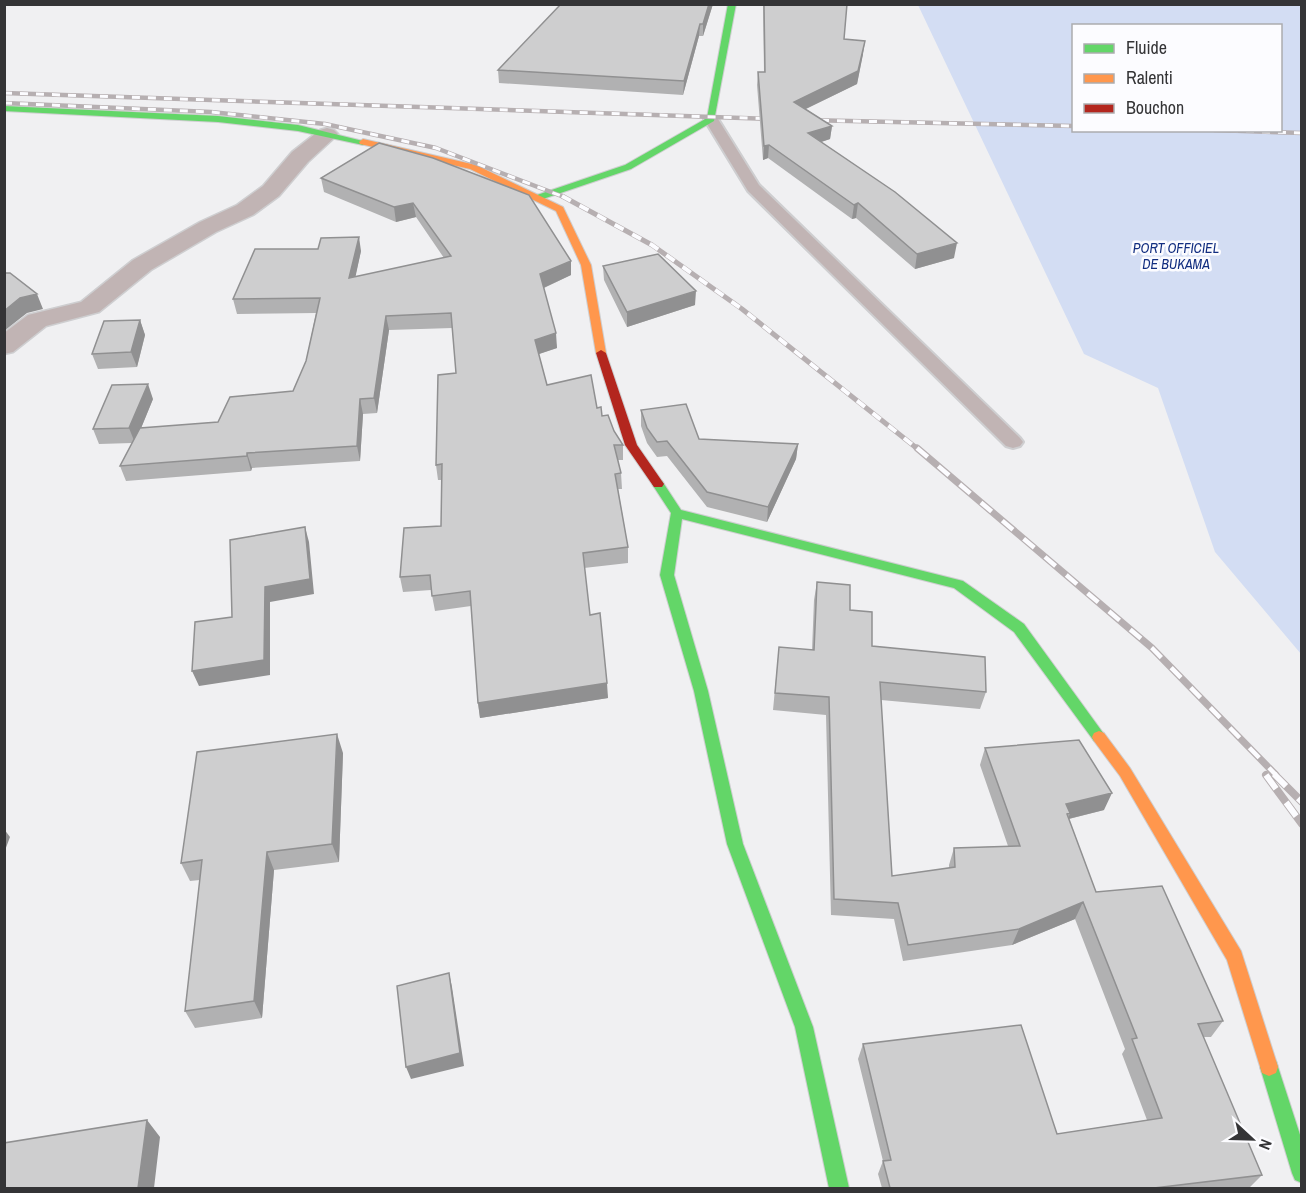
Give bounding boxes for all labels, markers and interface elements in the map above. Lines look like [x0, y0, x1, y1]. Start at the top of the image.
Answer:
legend [1072, 24, 1282, 132]
text: Fluide [1126, 35, 1167, 60]
text: Ralenti [1126, 65, 1173, 90]
text: Bouchon [1126, 95, 1184, 120]
water label: PORT OFFICIEL DE BUKAMA [1133, 239, 1219, 273]
north arrow [1222, 1109, 1282, 1169]
text: N [1254, 1136, 1278, 1153]

